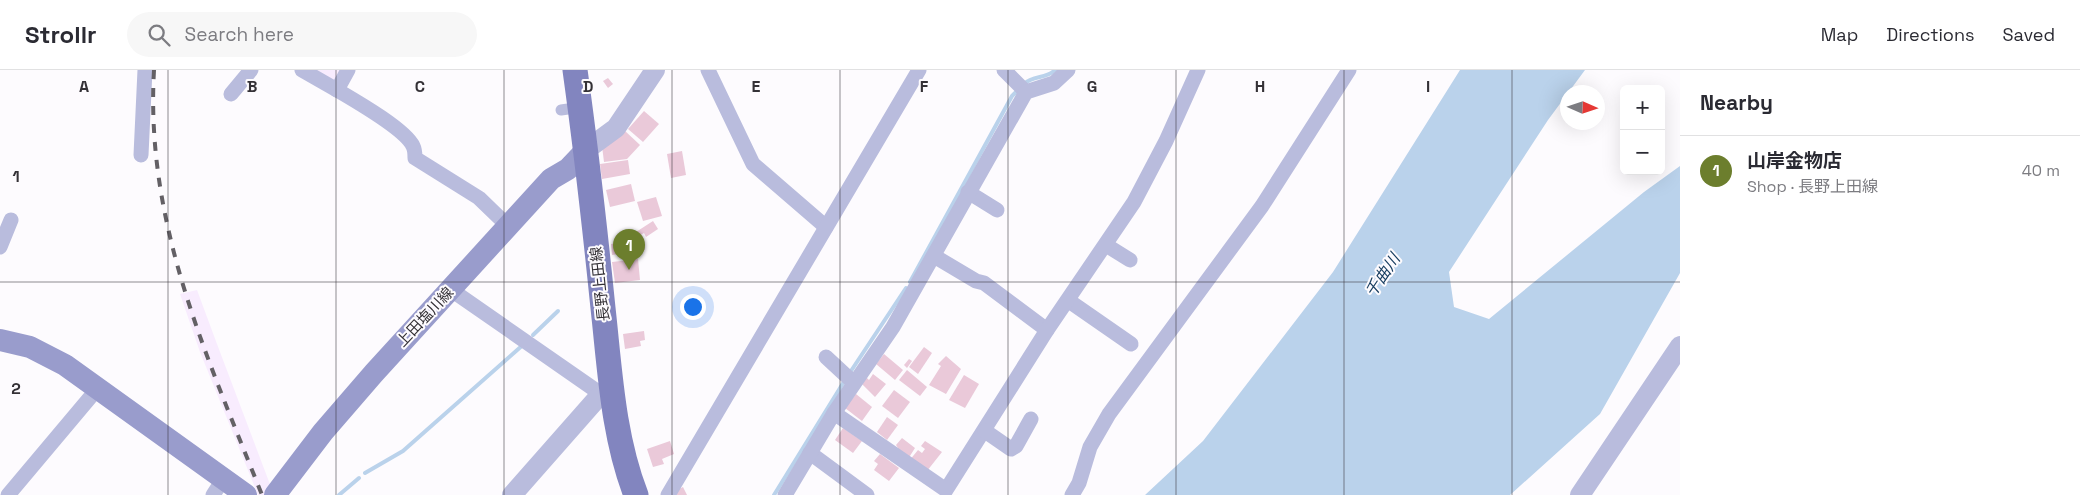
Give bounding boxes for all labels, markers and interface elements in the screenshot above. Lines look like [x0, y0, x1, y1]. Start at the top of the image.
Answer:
search box [127, 12, 477, 57]
text: Strollr [25, 19, 97, 50]
icon: search [145, 21, 173, 49]
text: Search here [185, 22, 294, 47]
text: Map [1821, 23, 1858, 46]
text: Directions [1886, 23, 1975, 46]
text: Saved [2003, 23, 2055, 46]
text: A [79, 76, 89, 97]
text: B [247, 76, 257, 97]
text: C [415, 76, 425, 97]
text: D [583, 76, 593, 97]
text: E [752, 76, 761, 97]
text: F [920, 76, 929, 97]
text: G [1087, 76, 1097, 97]
text: H [1255, 76, 1265, 97]
text: I [1426, 76, 1430, 97]
north arrow [1560, 85, 1605, 130]
map controls [1620, 85, 1665, 175]
button: + [1620, 85, 1665, 130]
text: Nearby [1700, 89, 1773, 116]
button: − [1620, 130, 1665, 175]
text: 山岸金物店 [1747, 148, 1842, 173]
text: 1 [1712, 160, 1720, 181]
text: 40 m [2022, 160, 2060, 181]
text: 1 [12, 166, 20, 187]
text: Shop · 長野上田線 [1747, 176, 1878, 197]
pin: 1 [613, 229, 645, 270]
street label: 長野上田線 [586, 246, 613, 322]
water label: 千曲川 [1360, 248, 1406, 301]
street label: 上田塩川線 [392, 283, 457, 351]
your location [680, 294, 706, 320]
text: 2 [11, 378, 21, 399]

